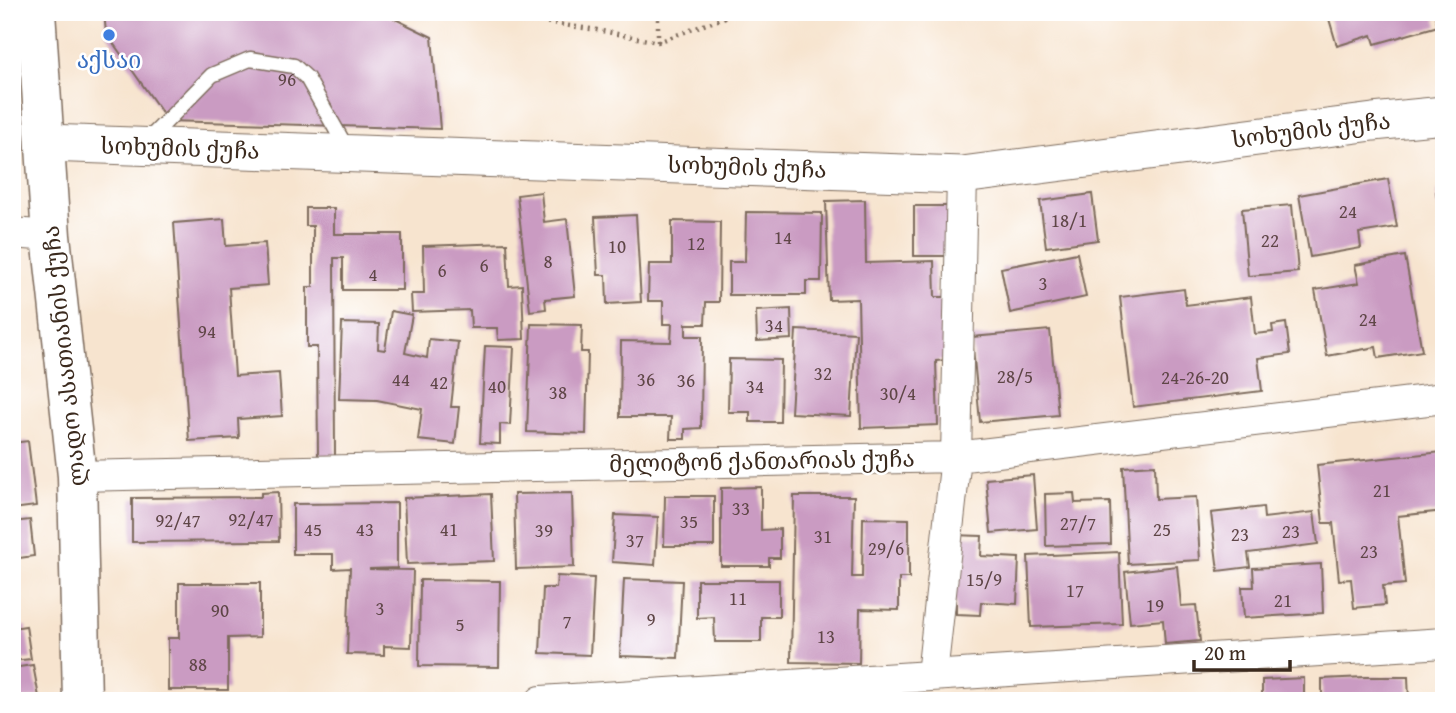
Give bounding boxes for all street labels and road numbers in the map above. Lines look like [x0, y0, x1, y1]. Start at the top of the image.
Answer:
street label: სოხუმის ქუჩა [1230, 103, 1392, 156]
street label: სოხუმის ქუჩა [100, 128, 260, 167]
street label: სოხუმის ქუჩა [667, 147, 827, 186]
street label: ლადო ასათიანის ქუჩა [33, 224, 94, 488]
street label: მელიტონ ქანთარიას ქუჩა [609, 441, 915, 480]

